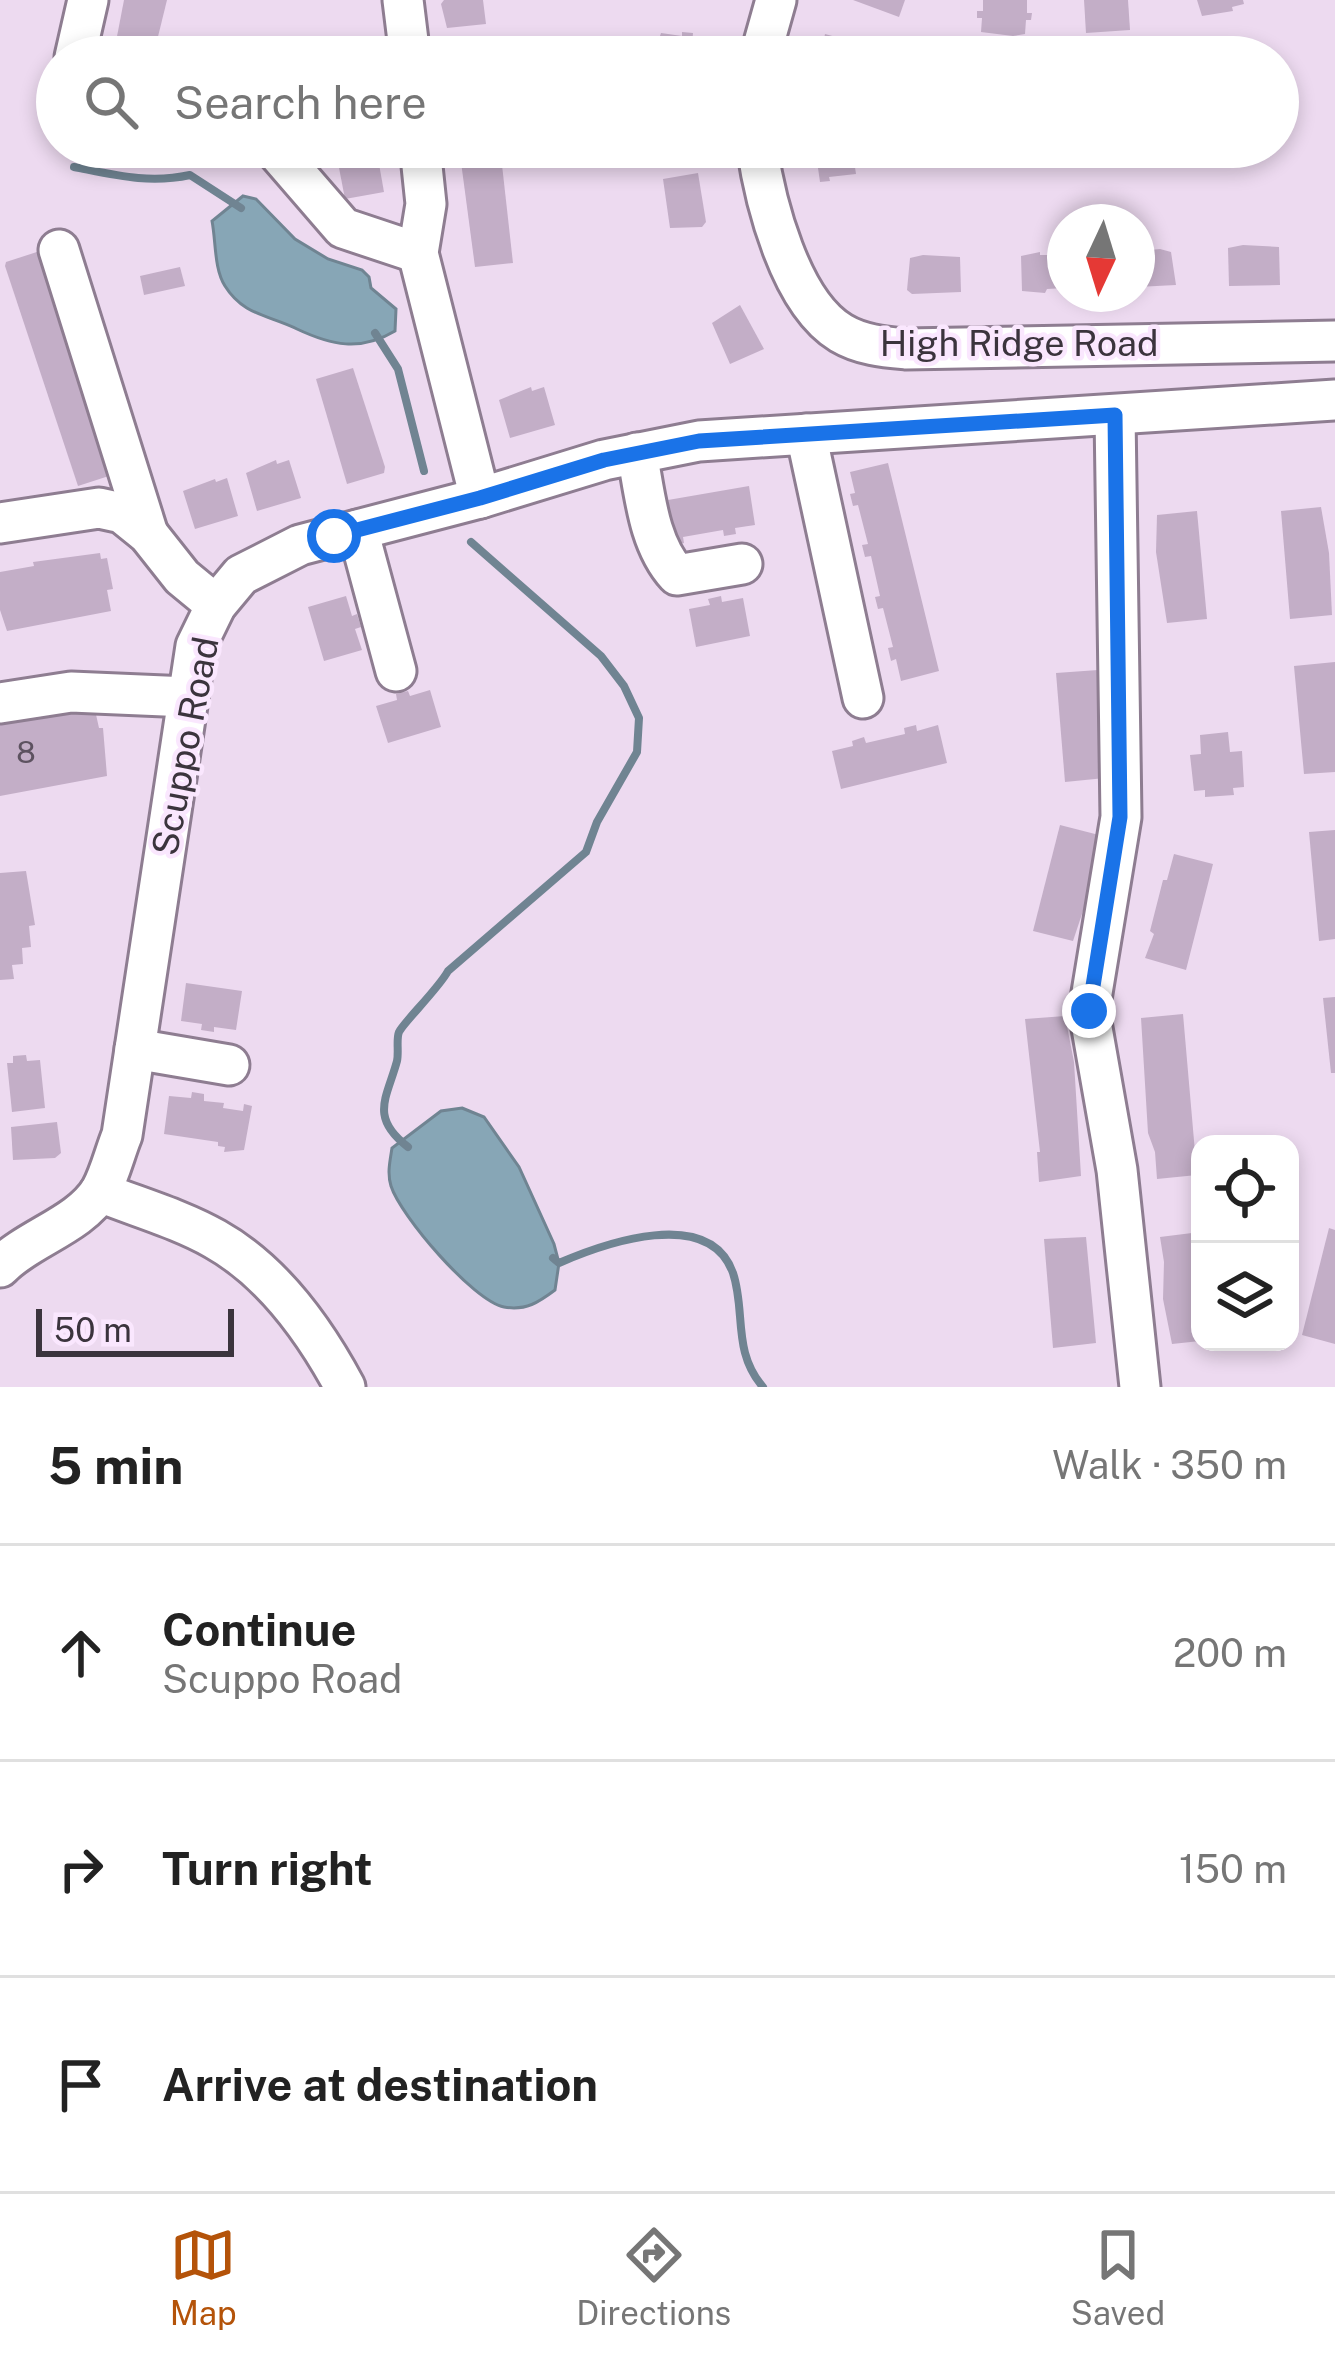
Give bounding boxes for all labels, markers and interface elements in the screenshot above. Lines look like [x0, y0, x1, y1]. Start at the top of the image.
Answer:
search box [36, 36, 1299, 168]
icon: search [78, 69, 144, 135]
text: Search here [174, 76, 427, 129]
north arrow [1047, 204, 1155, 312]
street label: High Ridge Road [880, 322, 1158, 364]
route start [307, 509, 361, 563]
street label: Scuppo Road [143, 633, 227, 859]
house number: 8 [16, 734, 36, 770]
route end [1062, 984, 1116, 1038]
map controls [1191, 1135, 1299, 1351]
button: locate [1191, 1135, 1299, 1243]
button: layers [1191, 1243, 1299, 1351]
scale bar [36, 1303, 234, 1356]
text: 50 m [54, 1311, 132, 1349]
text: 5 min [48, 1436, 184, 1495]
text: Walk · 350 m [1052, 1442, 1287, 1488]
text: Continue [162, 1603, 356, 1656]
icon: ahead [48, 1620, 114, 1686]
text: 200 m [1173, 1630, 1287, 1676]
text: Scuppo Road [162, 1656, 402, 1702]
icon: right [48, 1836, 114, 1902]
text: Turn right [162, 1842, 373, 1895]
text: 150 m [1179, 1846, 1287, 1892]
icon: arrive [48, 2052, 114, 2118]
text: Arrive at destination [162, 2058, 598, 2111]
tab: Map [170, 2222, 237, 2332]
tab: Directions [576, 2222, 731, 2332]
tab: Saved [1071, 2222, 1165, 2332]

